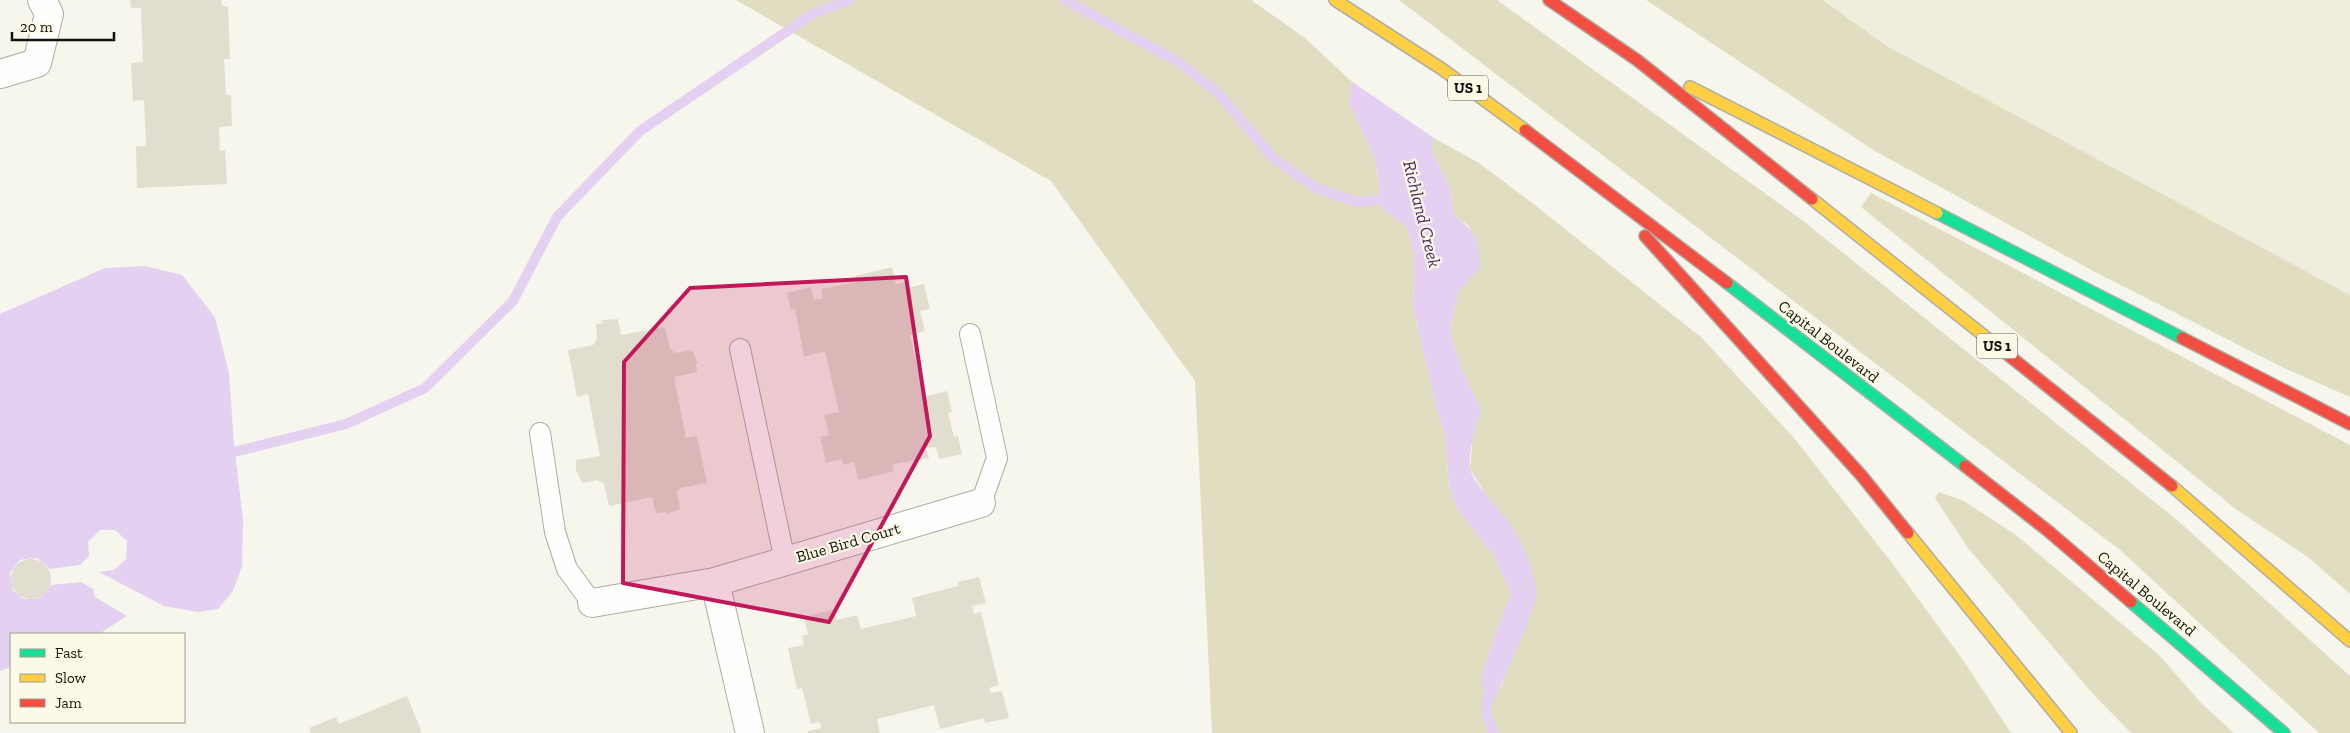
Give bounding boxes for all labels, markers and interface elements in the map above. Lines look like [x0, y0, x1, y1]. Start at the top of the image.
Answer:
scale bar [12, 10, 115, 42]
text: 20 m [20, 18, 53, 36]
road number: US 1 [1448, 76, 1488, 100]
water label: Richland Creek [1398, 158, 1446, 270]
street label: Capital Boulevard [1775, 296, 1883, 387]
road number: US 1 [1977, 334, 2017, 358]
street label: Blue Bird Court [794, 519, 902, 566]
street label: Capital Boulevard [2094, 547, 2200, 640]
legend [10, 633, 185, 723]
text: Fast [55, 644, 83, 662]
text: Slow [55, 669, 87, 687]
text: Jam [55, 694, 82, 712]

